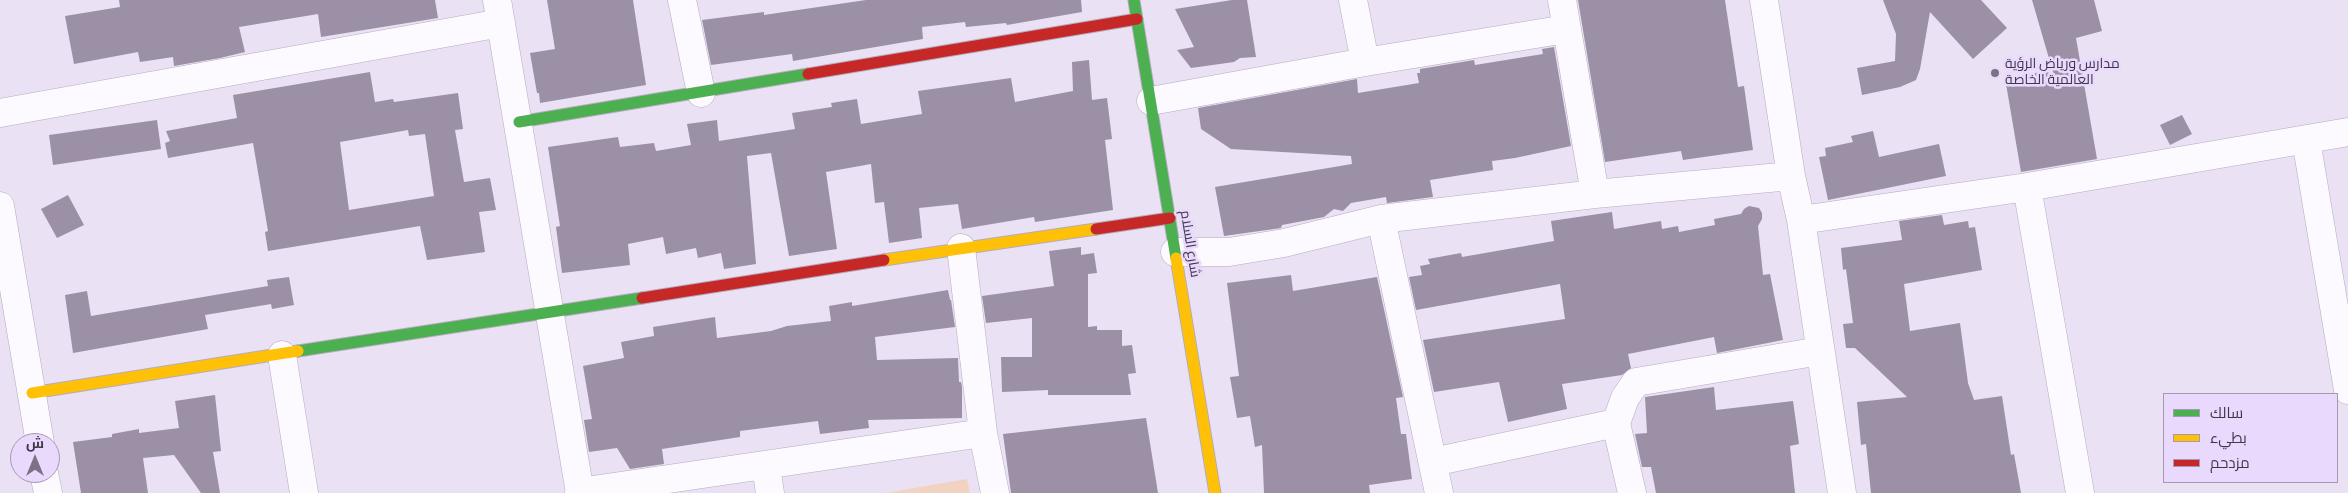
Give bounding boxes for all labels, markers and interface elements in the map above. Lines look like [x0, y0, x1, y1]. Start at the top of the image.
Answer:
place label: مدارس ورياض الرؤية العالمية الخاصة [2005, 57, 2120, 90]
marker: مدارس ورياض الرؤية العالمية الخاصة [1989, 67, 2001, 79]
street label: شارع السلام [1175, 209, 1203, 279]
legend [2163, 393, 2338, 483]
text: سالك [2210, 403, 2243, 424]
text: بطيء [2210, 428, 2247, 449]
north arrow [10, 433, 60, 483]
text: ش [26, 434, 44, 454]
text: مزدحم [2210, 453, 2250, 474]

